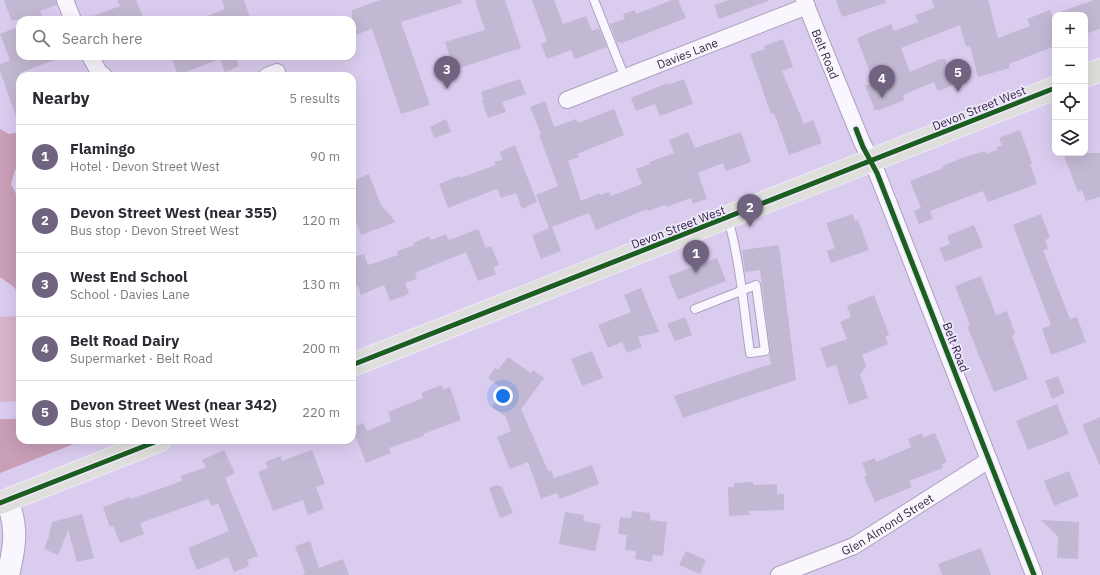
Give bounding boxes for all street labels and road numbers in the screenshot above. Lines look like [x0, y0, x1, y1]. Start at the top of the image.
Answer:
street label: Belt Road [809, 27, 843, 81]
street label: Davies Lane [654, 34, 720, 72]
street label: Devon Street West [930, 82, 1028, 134]
street label: Devon Street West [629, 202, 727, 252]
street label: Belt Road [940, 320, 972, 374]
street label: Glen Almond Street [839, 490, 936, 558]

